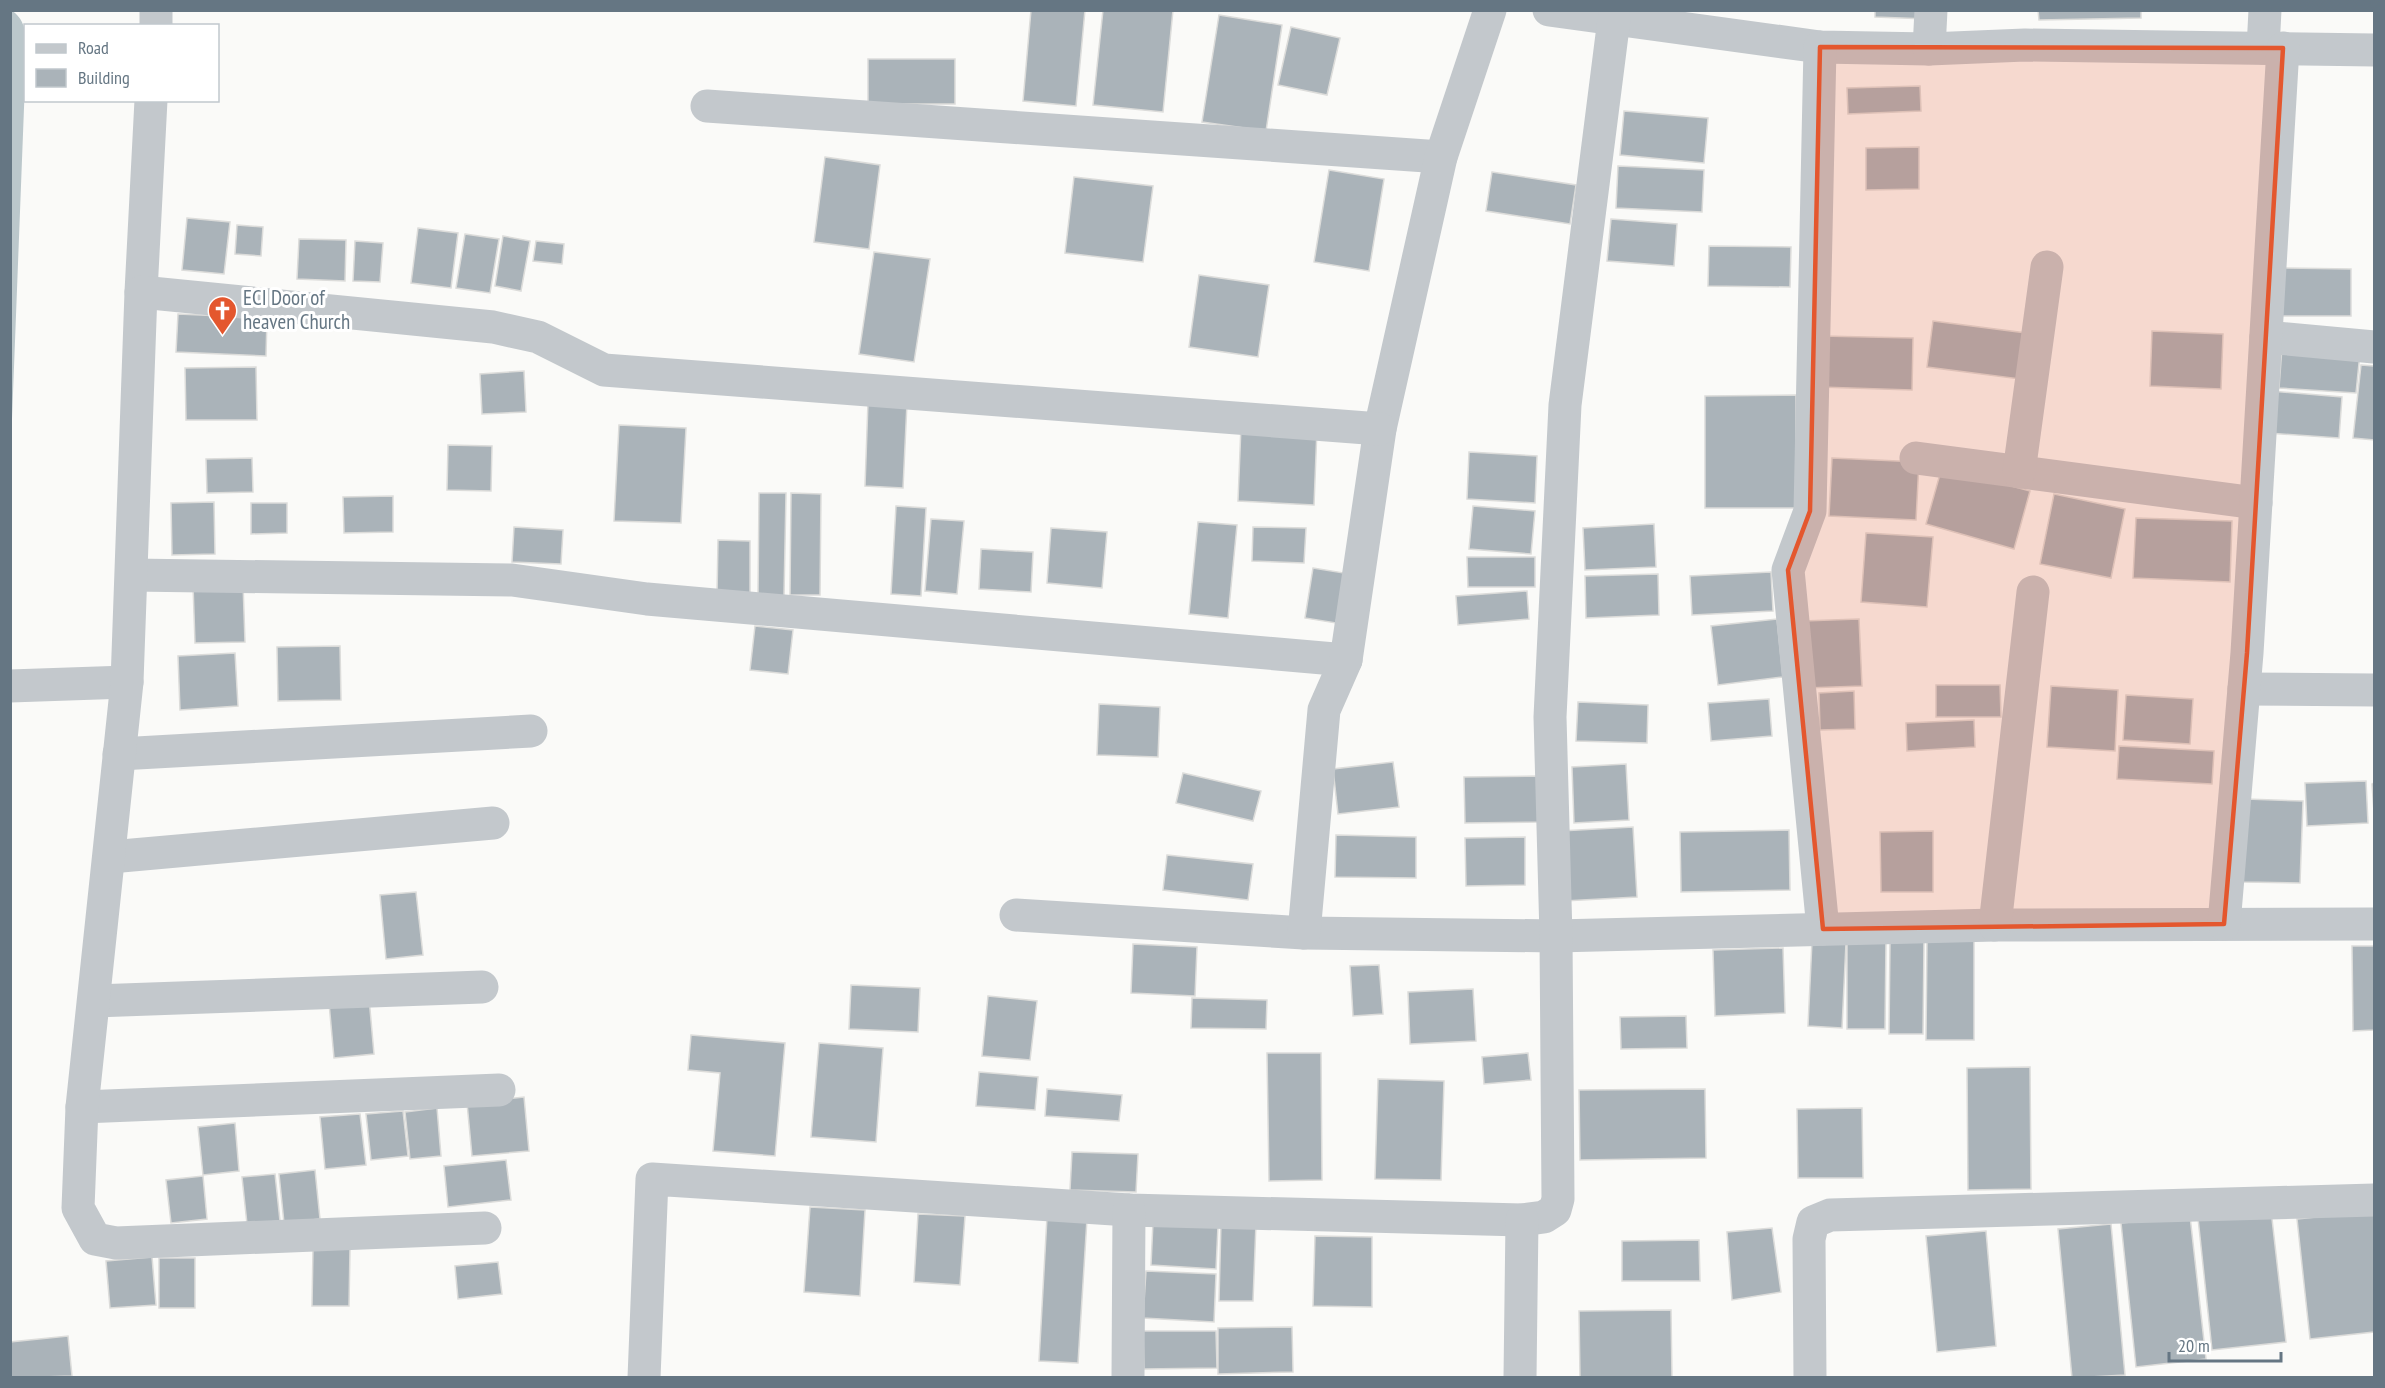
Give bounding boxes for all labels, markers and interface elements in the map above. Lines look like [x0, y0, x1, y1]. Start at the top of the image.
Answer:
legend [24, 24, 219, 102]
text: Road [78, 36, 109, 59]
text: Building [78, 66, 130, 89]
place label: ECI Door of heaven Church [243, 284, 350, 335]
church icon: ECI Door of heaven Church [206, 294, 238, 336]
scale bar [2169, 1325, 2282, 1363]
text: 20 m [2178, 1334, 2210, 1357]

